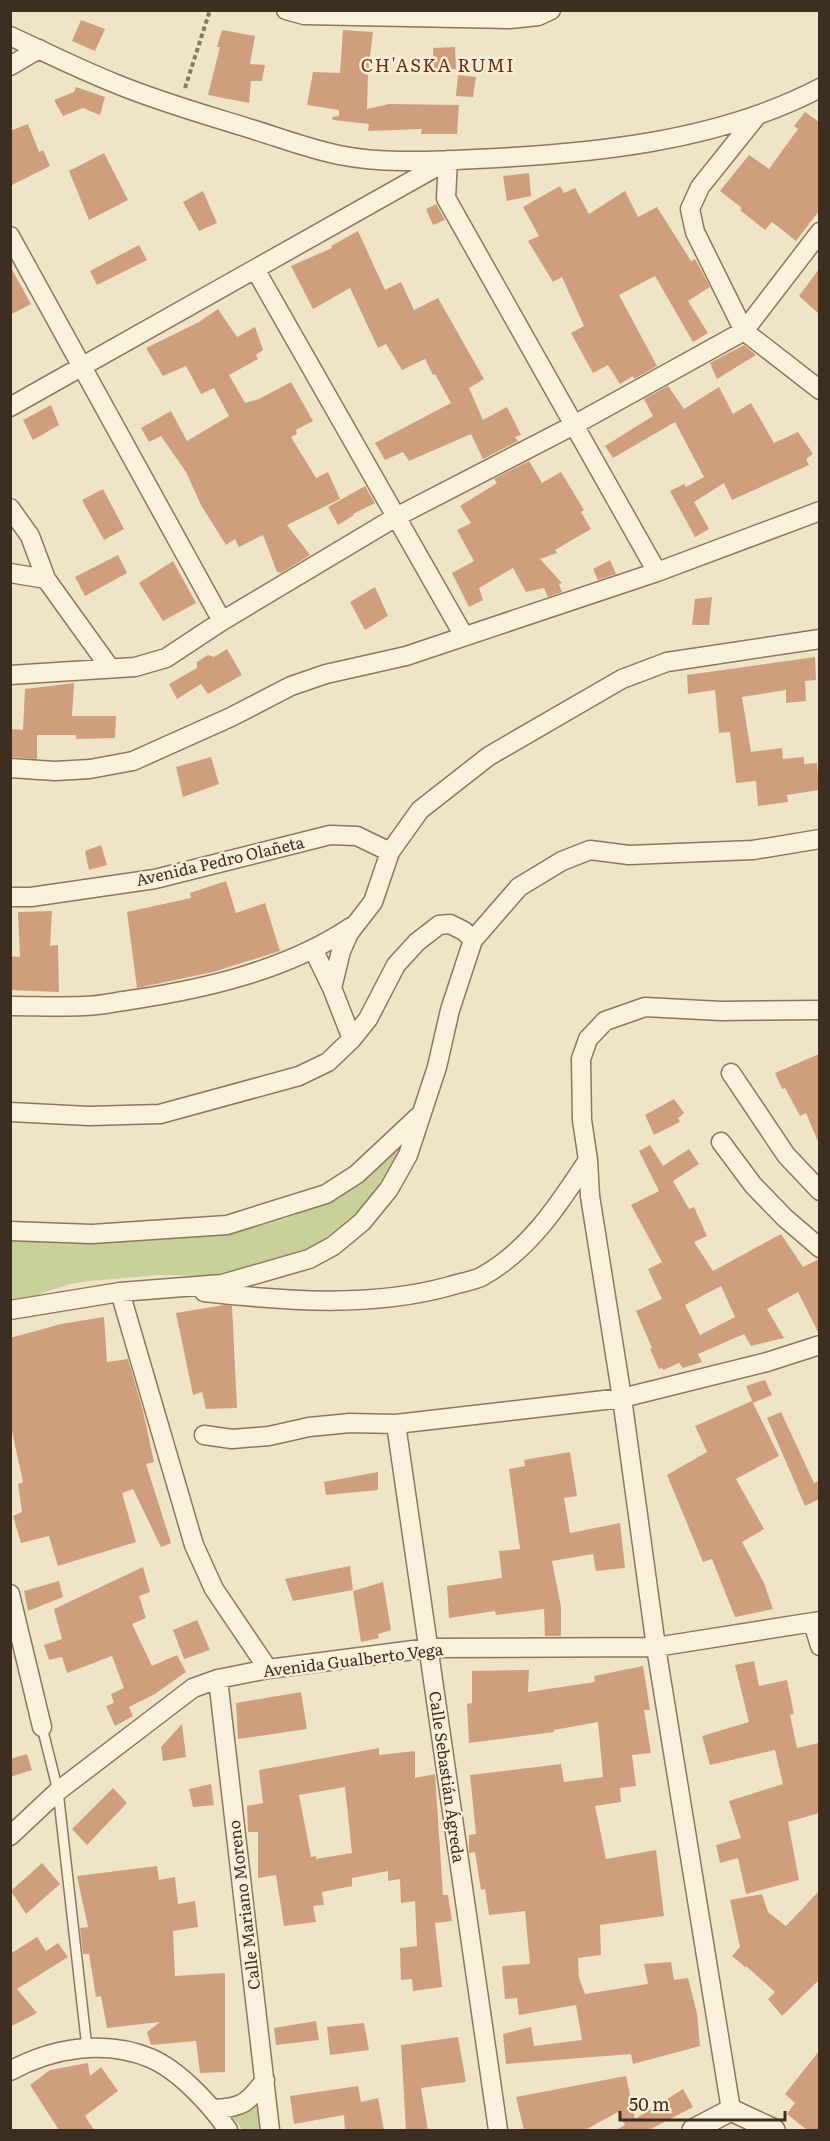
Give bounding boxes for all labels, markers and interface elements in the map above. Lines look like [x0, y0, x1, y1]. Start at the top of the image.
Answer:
district label: CH'ASKA RUMI [361, 51, 515, 78]
street label: Avenida Pedro Olañeta [133, 829, 307, 891]
street label: Avenida Gualberto Vega [261, 1636, 445, 1682]
street label: Calle Sebastián Ágreda [424, 1689, 472, 1865]
street label: Calle Mariano Moreno [221, 1819, 265, 1991]
scale bar [620, 2084, 785, 2122]
text: 50 m [629, 2090, 670, 2117]

